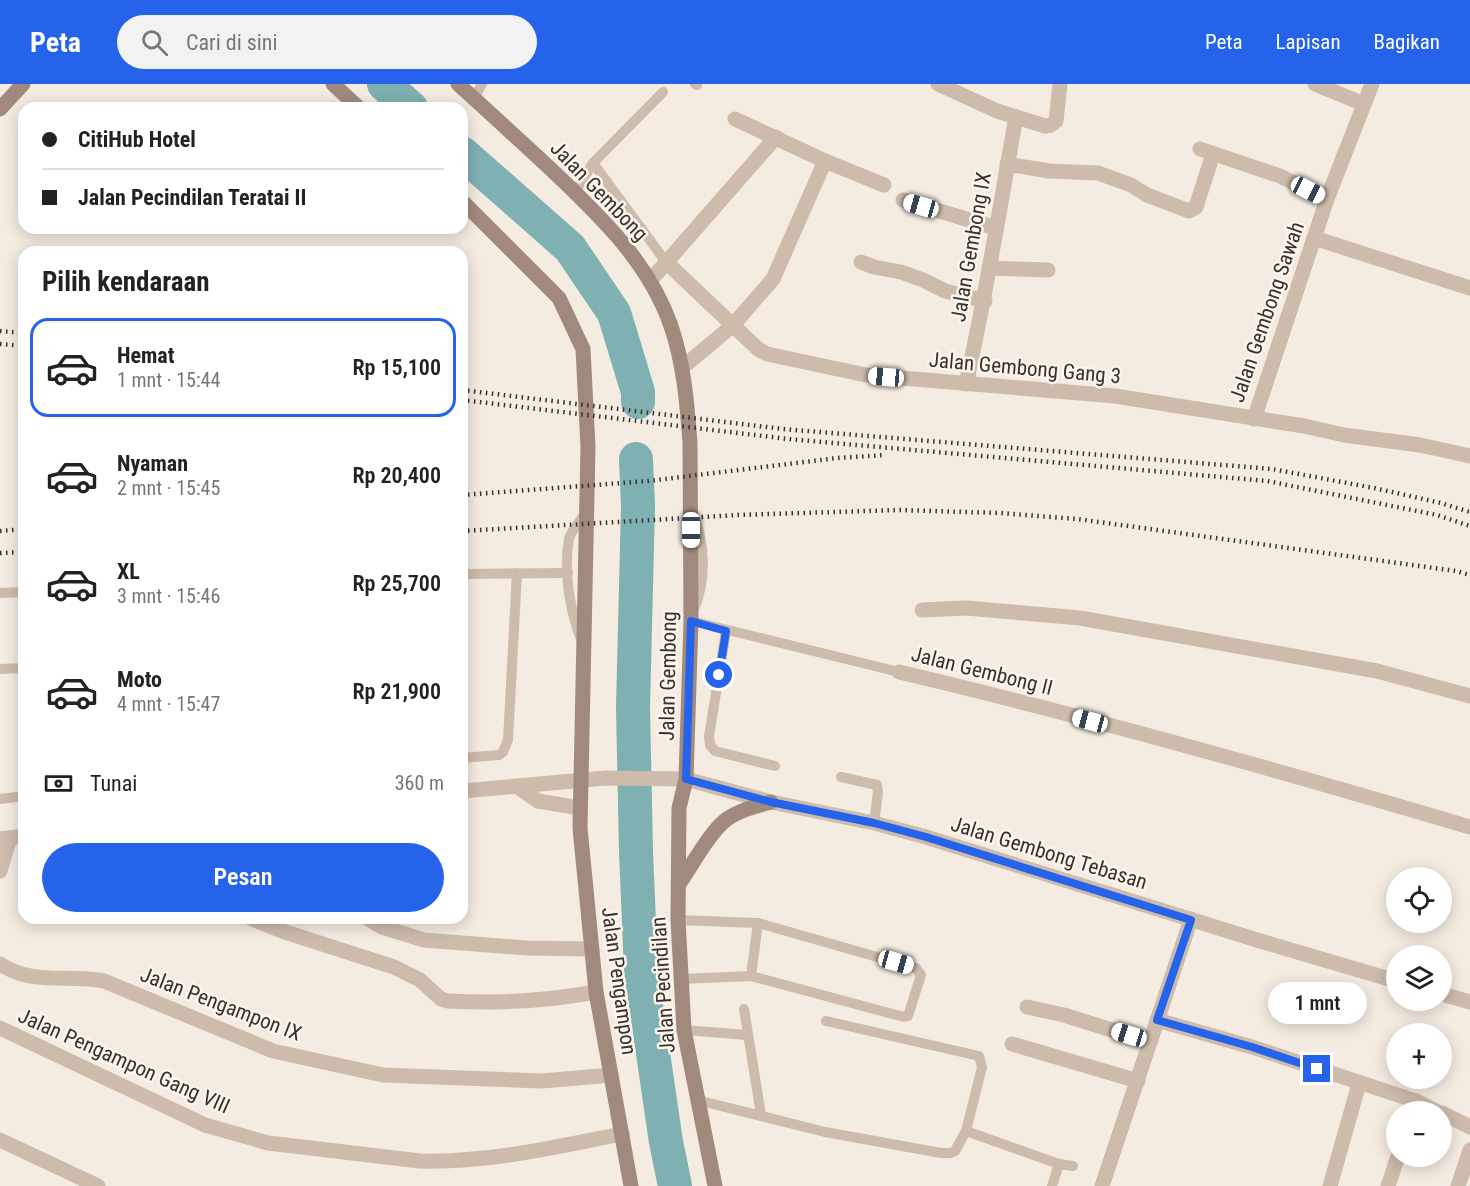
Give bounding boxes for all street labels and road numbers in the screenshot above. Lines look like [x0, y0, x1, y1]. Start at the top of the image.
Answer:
street label: Jalan Gembong [545, 136, 653, 246]
street label: Jalan Gembong IX [946, 170, 996, 324]
street label: Jalan Gembong Sawah [1225, 219, 1309, 405]
street label: Jalan Gembong Gang 3 [928, 348, 1122, 388]
street label: Jalan Gembong [655, 611, 681, 741]
street label: Jalan Gembong II [909, 642, 1055, 700]
street label: Jalan Gembong Tebasan [948, 812, 1150, 894]
street label: Jalan Pengampon [597, 906, 641, 1056]
street label: Jalan Pecindilan [646, 916, 680, 1054]
street label: Jalan Pengampon IX [137, 962, 305, 1046]
street label: Jalan Pengampon Gang VIII [14, 1003, 234, 1119]

